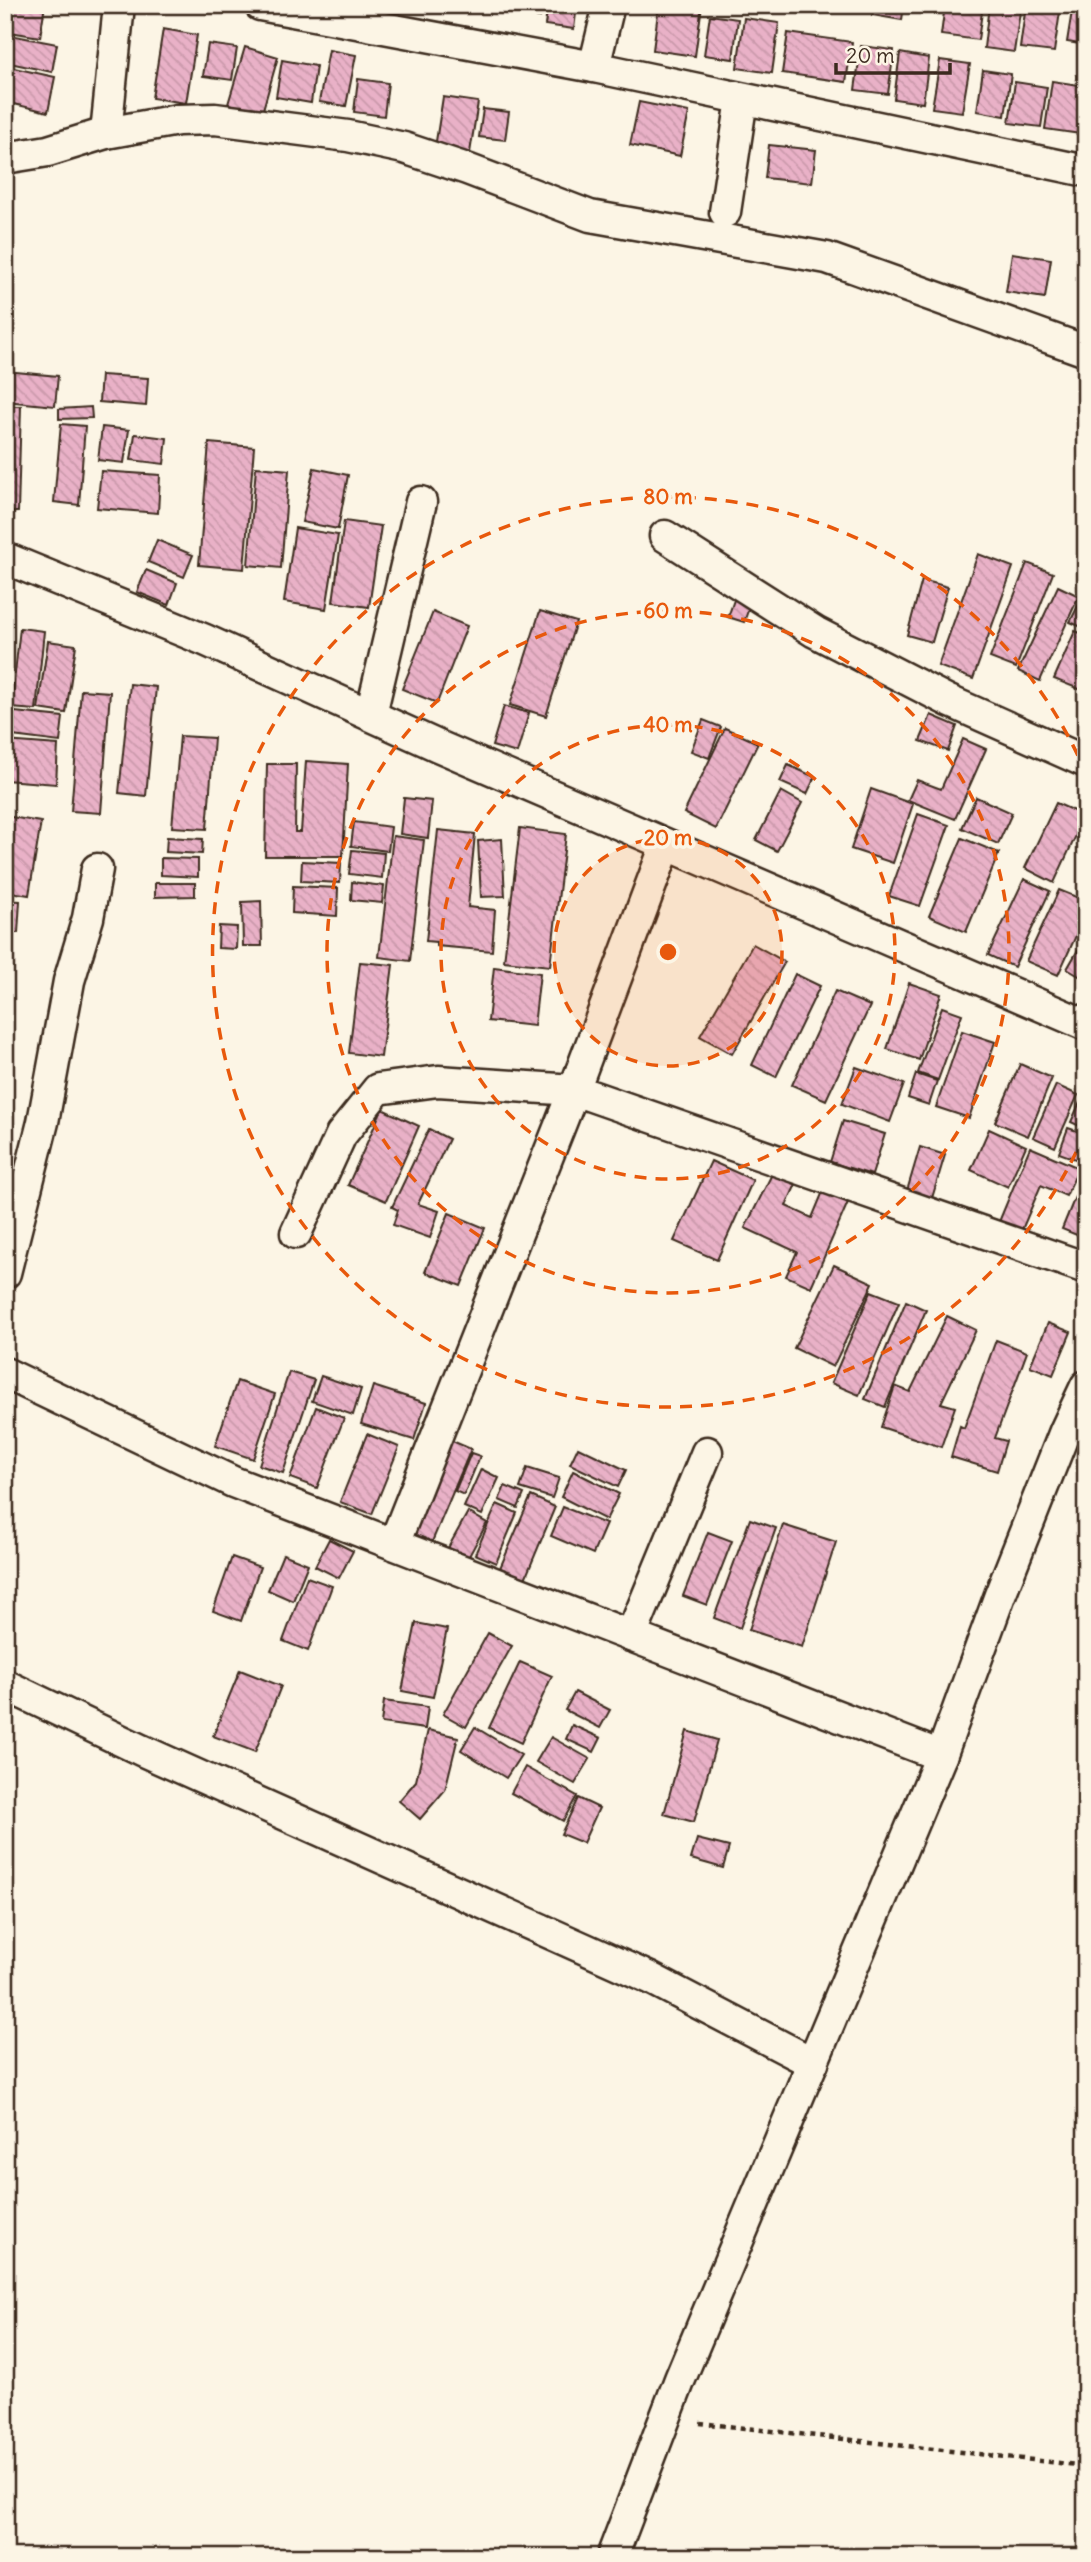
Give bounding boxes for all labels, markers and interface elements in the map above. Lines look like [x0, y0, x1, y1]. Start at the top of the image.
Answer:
scale bar [836, 32, 949, 76]
text: 20 m [846, 42, 895, 69]
text: 80 m [643, 483, 693, 510]
text: 60 m [643, 597, 693, 624]
text: 40 m [643, 711, 693, 738]
text: 20 m [644, 824, 693, 851]
centre of rings [656, 940, 680, 964]

